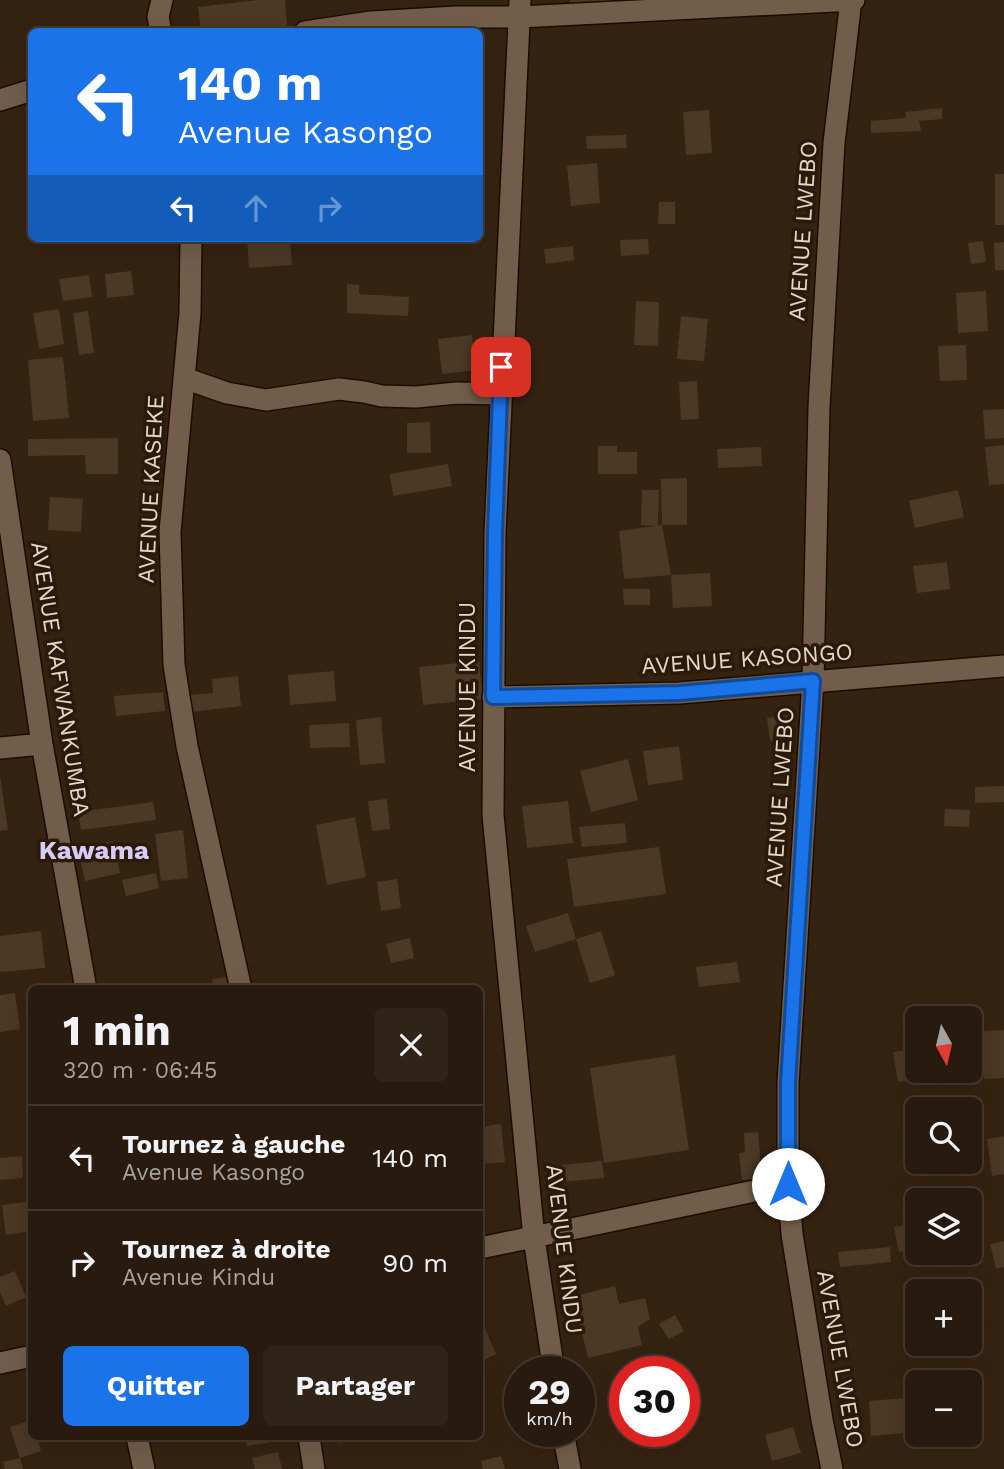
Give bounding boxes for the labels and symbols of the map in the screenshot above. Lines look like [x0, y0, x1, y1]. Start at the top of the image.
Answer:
street label: AVENUE LWEBO [783, 140, 823, 322]
pin [471, 337, 531, 397]
street label: AVENUE KASEKE [133, 394, 169, 584]
street label: AVENUE KAFWANKUMBA [25, 540, 95, 818]
street label: AVENUE KINDU [454, 602, 481, 772]
street label: AVENUE KASONGO [640, 638, 854, 680]
street label: AVENUE LWEBO [760, 706, 800, 888]
district label: Kawama [39, 835, 149, 865]
north arrow [905, 1006, 982, 1083]
position arrow [751, 1147, 825, 1221]
street label: AVENUE KINDU [540, 1163, 588, 1335]
street label: AVENUE LWEBO [811, 1268, 869, 1450]
speed limit sign: 30 [609, 1356, 700, 1447]

